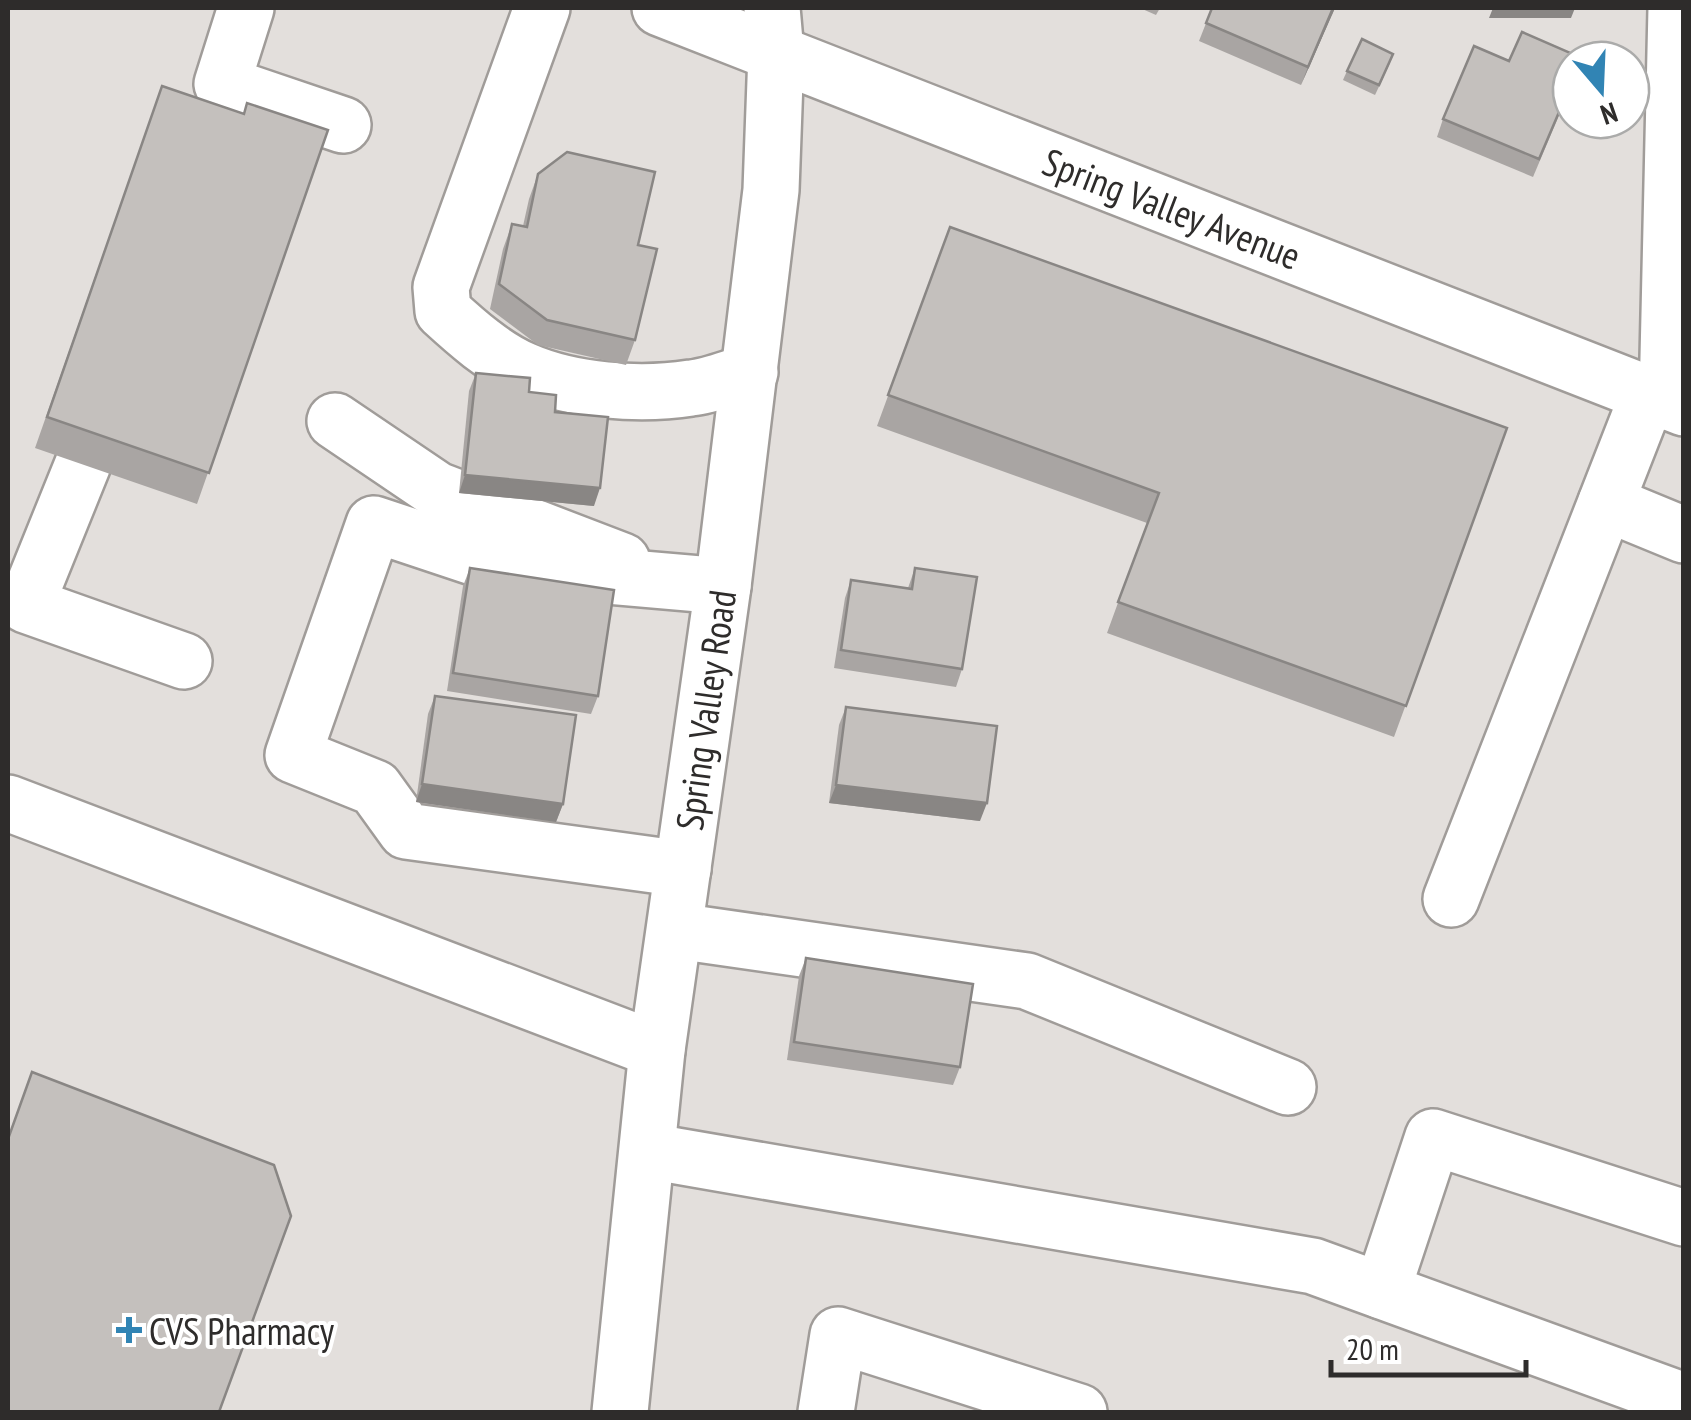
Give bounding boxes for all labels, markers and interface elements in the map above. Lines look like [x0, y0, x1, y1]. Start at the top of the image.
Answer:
north arrow [1551, 40, 1651, 140]
text: N [1596, 94, 1622, 134]
street label: Spring Valley Avenue [1036, 136, 1308, 280]
street label: Spring Valley Road [664, 587, 746, 833]
place label: CVS Pharmacy [149, 1306, 335, 1355]
scale bar [1331, 1315, 1526, 1377]
marker: CVS Pharmacy [118, 1319, 140, 1341]
text: 20 m [1346, 1329, 1399, 1368]

